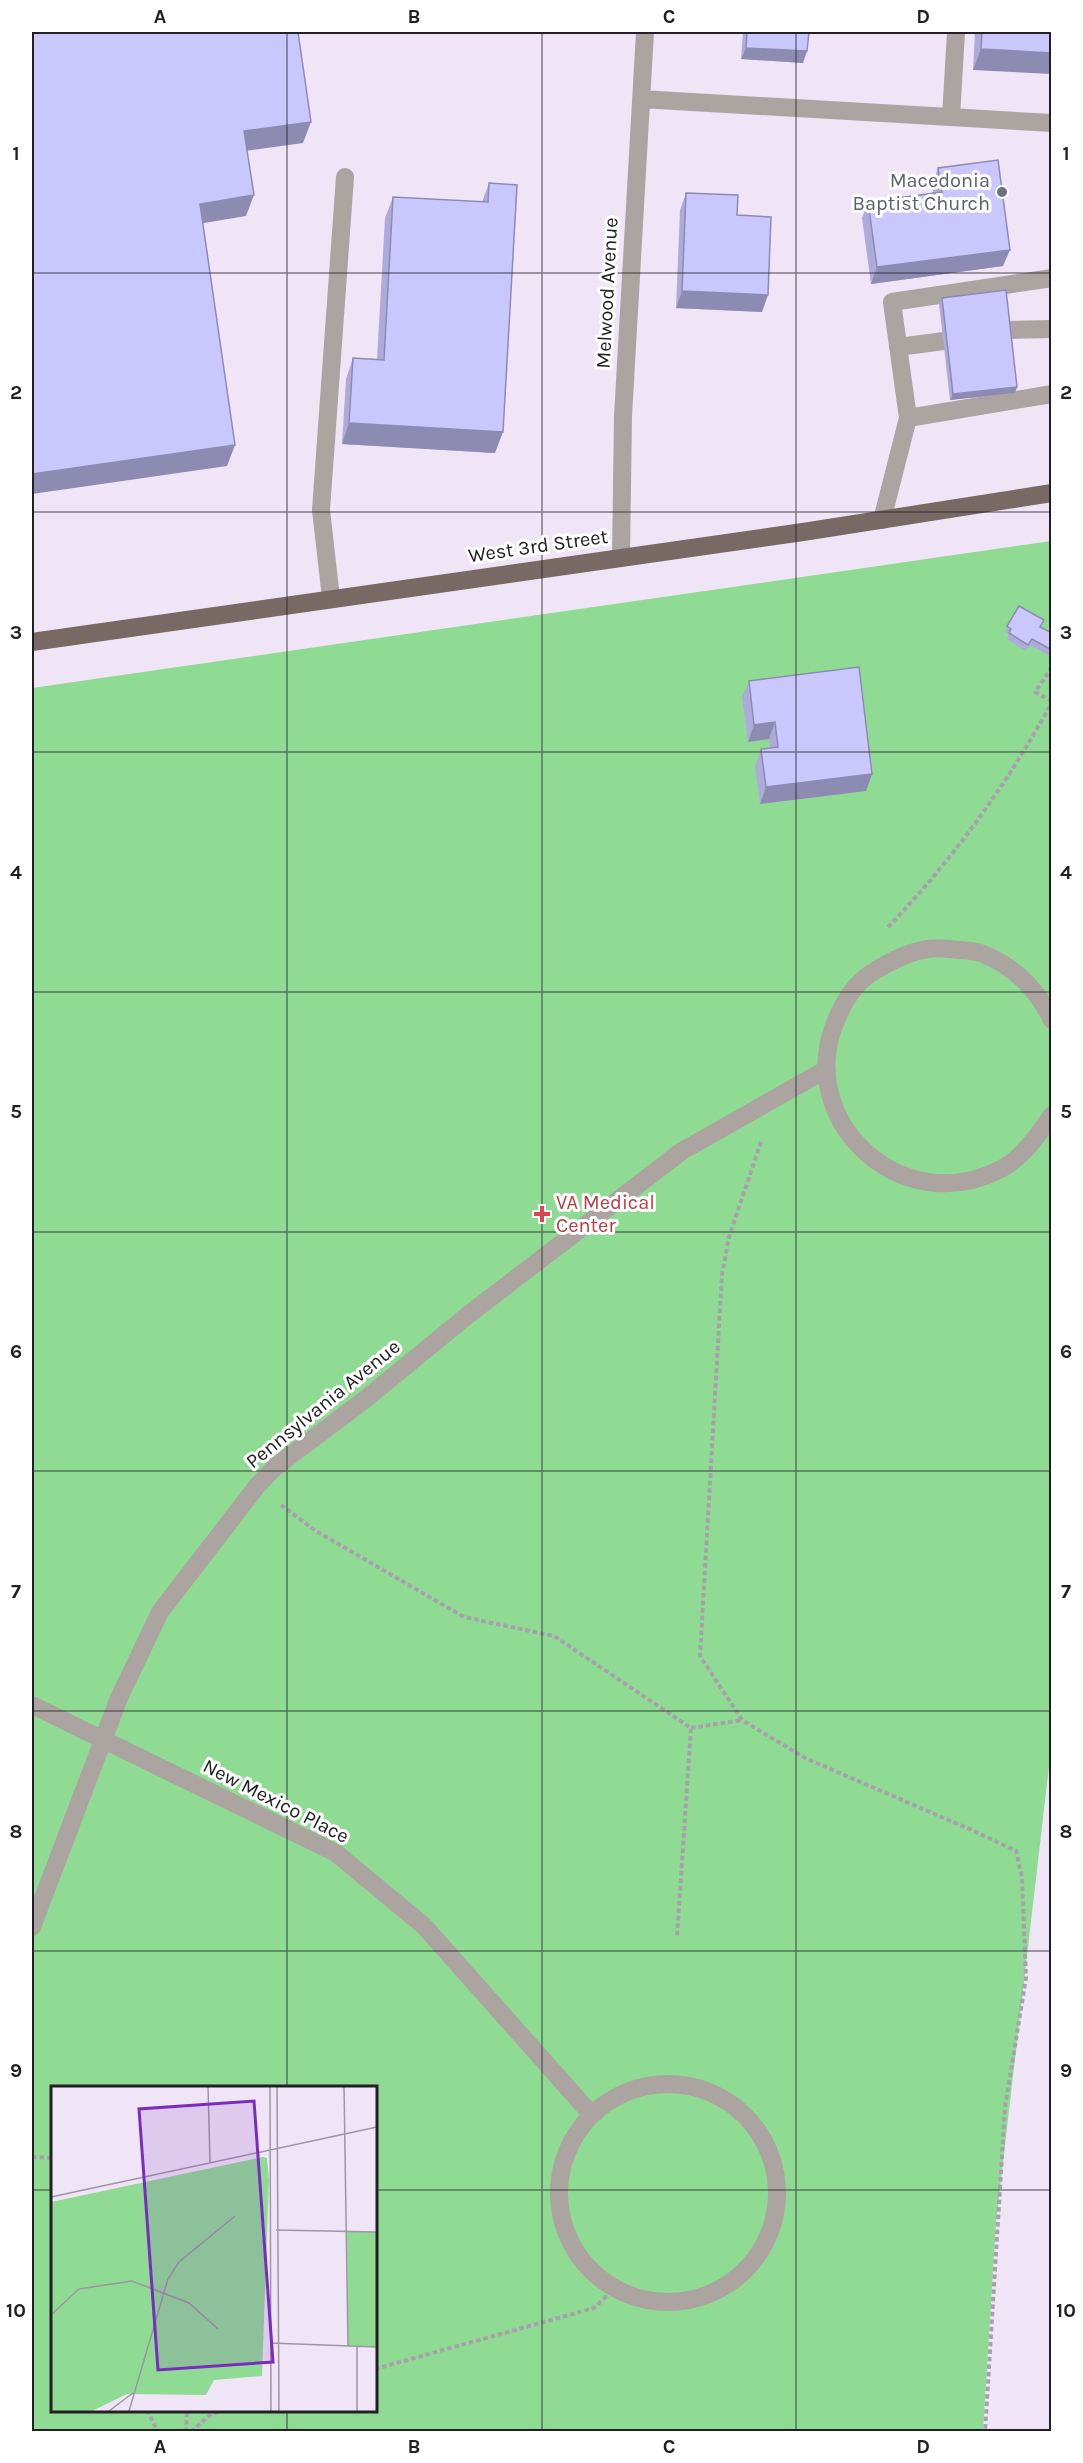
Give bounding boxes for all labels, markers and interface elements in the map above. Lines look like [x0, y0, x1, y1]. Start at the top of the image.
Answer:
text: A [154, 5, 167, 28]
text: B [408, 5, 420, 28]
text: C [663, 5, 675, 28]
text: D [916, 5, 930, 28]
text: 1 [12, 142, 20, 165]
text: 1 [1062, 142, 1070, 165]
place label: Macedonia Baptist Church [853, 169, 990, 215]
marker: Macedonia Baptist Church [995, 185, 1009, 199]
street label: Melwood Avenue [592, 217, 622, 369]
text: 2 [10, 381, 22, 404]
text: 2 [1060, 381, 1072, 404]
street label: West 3rd Street [467, 525, 610, 567]
text: 3 [10, 621, 22, 644]
text: 3 [1060, 621, 1072, 644]
text: 4 [10, 861, 22, 884]
text: 4 [1060, 861, 1072, 884]
text: 5 [10, 1100, 22, 1123]
text: 5 [1060, 1100, 1072, 1123]
place label: VA Medical Center [556, 1191, 655, 1237]
marker: VA Medical Center [533, 1205, 551, 1223]
street label: Pennsylvania Avenue [241, 1335, 405, 1473]
text: 6 [10, 1340, 22, 1363]
text: 6 [1060, 1340, 1072, 1363]
text: 7 [11, 1580, 21, 1603]
text: 7 [1061, 1580, 1071, 1603]
street label: New Mexico Place [199, 1754, 353, 1848]
text: 8 [10, 1820, 22, 1843]
text: 8 [1060, 1820, 1072, 1843]
text: 9 [10, 2059, 22, 2082]
text: 9 [1060, 2059, 1072, 2082]
inset map [51, 2086, 376, 2412]
text: 10 [6, 2299, 26, 2322]
text: 10 [1056, 2299, 1076, 2322]
text: A [154, 2435, 167, 2458]
text: B [408, 2435, 420, 2458]
text: C [663, 2435, 675, 2458]
text: D [916, 2435, 930, 2458]

